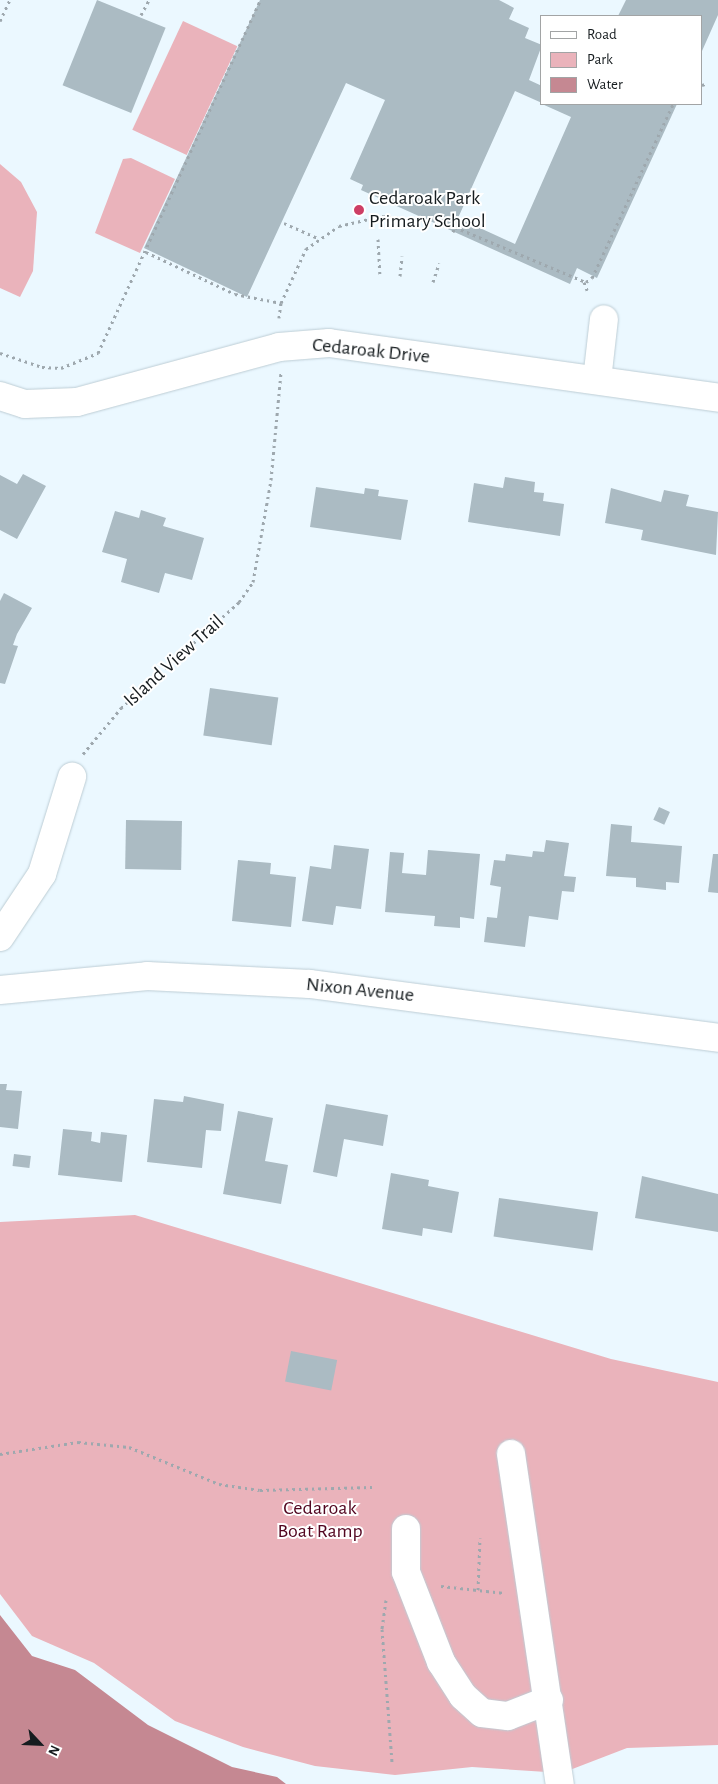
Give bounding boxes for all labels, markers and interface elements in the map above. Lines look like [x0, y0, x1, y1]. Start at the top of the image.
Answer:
legend [540, 15, 703, 105]
text: Road [587, 27, 617, 42]
text: Park [587, 52, 613, 67]
text: Water [587, 77, 623, 92]
place label: Cedaroak Park Primary School [369, 186, 486, 233]
marker: Cedaroak Park Primary School [353, 204, 365, 216]
street label: Cedaroak Drive [311, 333, 431, 369]
street label: Island View Trail [119, 610, 229, 712]
street label: Nixon Avenue [305, 972, 415, 1008]
park label: Cedaroak Boat Ramp [277, 1497, 363, 1544]
north arrow [15, 1719, 65, 1769]
text: N [45, 1743, 62, 1758]

